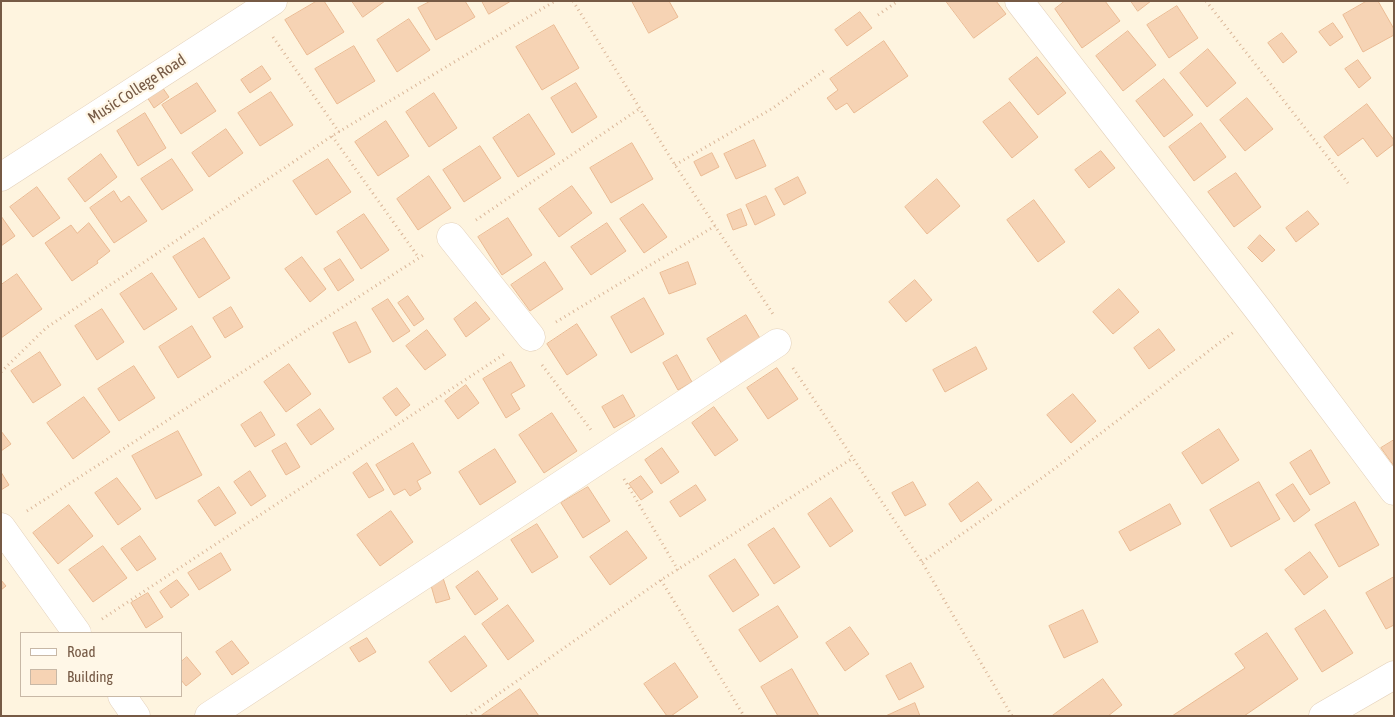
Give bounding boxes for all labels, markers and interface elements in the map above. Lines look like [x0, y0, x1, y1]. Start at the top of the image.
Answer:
street label: Music College Road [84, 50, 190, 128]
legend [20, 632, 182, 697]
text: Road [67, 643, 96, 660]
text: Building [67, 668, 113, 685]

